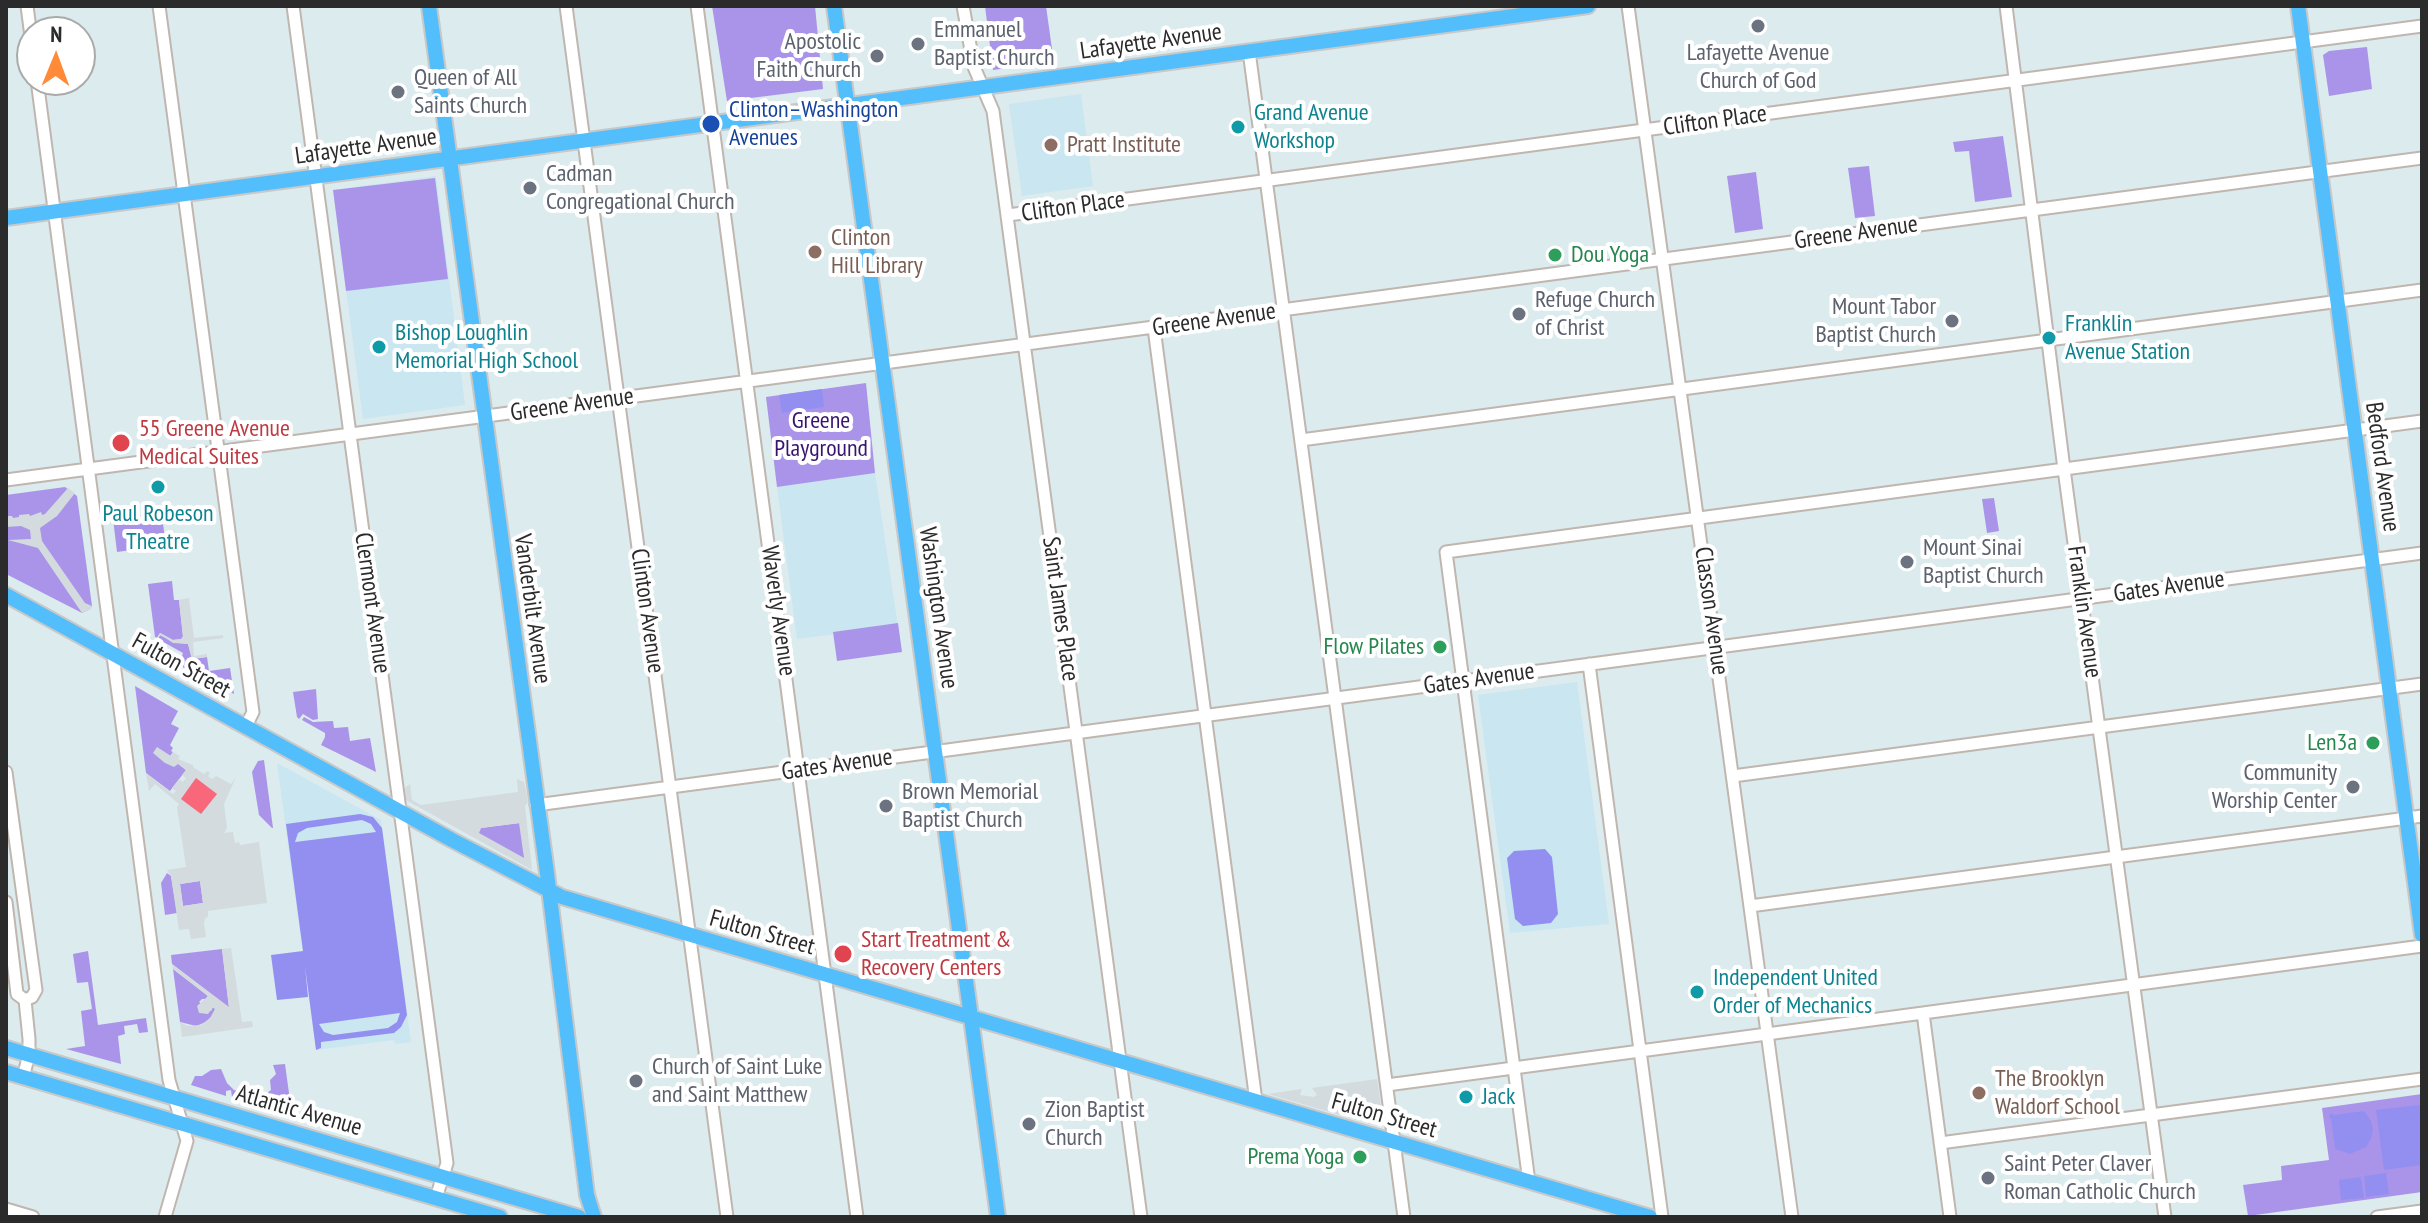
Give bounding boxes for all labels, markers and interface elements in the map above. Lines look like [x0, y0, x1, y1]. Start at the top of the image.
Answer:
north arrow [16, 16, 96, 96]
place label: Emmanuel Baptist Church [934, 16, 1055, 72]
marker: Lafayette Avenue Church of God [1749, 17, 1767, 35]
street label: Lafayette Avenue [1078, 18, 1224, 66]
text: N [50, 20, 63, 48]
place label: Apostolic Faith Church [756, 28, 861, 84]
marker: Emmanuel Baptist Church [909, 35, 927, 53]
place label: Lafayette Avenue Church of God [1687, 39, 1829, 95]
marker: Apostolic Faith Church [868, 47, 886, 65]
place label: Queen of All Saints Church [414, 64, 527, 120]
marker: Queen of All Saints Church [389, 83, 407, 101]
place label: Clinton–Washington Avenues [729, 96, 898, 152]
place label: Grand Avenue Workshop [1254, 99, 1369, 155]
street label: Clifton Place [1661, 99, 1769, 143]
marker: Clinton–Washington Avenues [700, 113, 722, 135]
marker: Grand Avenue Workshop [1229, 118, 1247, 136]
street label: Lafayette Avenue [293, 123, 439, 171]
place label: Pratt Institute [1067, 131, 1181, 159]
marker: Pratt Institute [1042, 136, 1060, 154]
place label: Cadman Congregational Church [546, 160, 734, 216]
marker: Cadman Congregational Church [521, 179, 539, 197]
street label: Clifton Place [1019, 185, 1127, 229]
street label: Greene Avenue [1792, 210, 1920, 256]
place label: Clinton Hill Library [831, 224, 923, 280]
place label: Dou Yoga [1571, 241, 1649, 269]
marker: Clinton Hill Library [806, 243, 824, 261]
marker: Dou Yoga [1546, 246, 1564, 264]
place label: Refuge Church of Christ [1535, 286, 1655, 342]
place label: Mount Tabor Baptist Church [1815, 293, 1936, 349]
street label: Greene Avenue [1150, 297, 1278, 343]
marker: Refuge Church of Christ [1510, 305, 1528, 323]
place label: Franklin Avenue Station [2065, 310, 2190, 366]
marker: Mount Tabor Baptist Church [1943, 312, 1961, 330]
place label: Bishop Loughlin Memorial High School [395, 319, 578, 375]
marker: Franklin Avenue Station [2040, 329, 2058, 347]
marker: Bishop Loughlin Memorial High School [370, 338, 388, 356]
street label: Greene Avenue [508, 382, 636, 428]
street label: Bedford Avenue [2359, 400, 2405, 534]
park label: Greene Playground [774, 407, 868, 463]
place label: 55 Greene Avenue Medical Suites [139, 415, 290, 471]
marker: 55 Greene Avenue Medical Suites [110, 432, 132, 454]
marker: Paul Robeson Theatre [149, 478, 167, 496]
place label: Paul Robeson Theatre [102, 500, 214, 556]
street label: Washington Avenue [912, 525, 964, 691]
street label: Clermont Avenue [348, 531, 396, 675]
street label: Vanderbilt Avenue [507, 532, 557, 686]
place label: Mount Sinai Baptist Church [1923, 534, 2044, 590]
street label: Saint James Place [1036, 535, 1084, 683]
street label: Waverly Avenue [755, 544, 801, 678]
street label: Franklin Avenue [2060, 544, 2108, 680]
street label: Classon Avenue [1688, 545, 1734, 677]
street label: Clinton Avenue [624, 547, 670, 675]
marker: Mount Sinai Baptist Church [1898, 553, 1916, 571]
street label: Gates Avenue [2112, 565, 2226, 609]
street label: Fulton Street [127, 627, 235, 705]
place label: Flow Pilates [1323, 633, 1424, 661]
marker: Flow Pilates [1431, 638, 1449, 656]
street label: Gates Avenue [1422, 657, 1536, 701]
place label: Len3a [2307, 729, 2357, 757]
marker: Len3a [2364, 734, 2382, 752]
street label: Gates Avenue [780, 743, 894, 787]
place label: Community Worship Center [2212, 759, 2337, 815]
place label: Brown Memorial Baptist Church [902, 778, 1038, 834]
marker: Community Worship Center [2344, 778, 2362, 796]
marker: Brown Memorial Baptist Church [877, 797, 895, 815]
street label: Fulton Street [706, 904, 818, 962]
place label: Start Treatment & Recovery Centers [861, 926, 1011, 982]
marker: Start Treatment & Recovery Centers [832, 943, 854, 965]
place label: Independent United Order of Mechanics [1713, 964, 1878, 1020]
marker: Independent United Order of Mechanics [1688, 983, 1706, 1001]
place label: Church of Saint Luke and Saint Matthew [652, 1053, 822, 1109]
place label: The Brooklyn Waldorf School [1995, 1065, 2120, 1121]
marker: Church of Saint Luke and Saint Matthew [627, 1072, 645, 1090]
street label: Atlantic Avenue [233, 1079, 365, 1143]
place label: Jack [1482, 1083, 1515, 1111]
marker: The Brooklyn Waldorf School [1970, 1084, 1988, 1102]
street label: Fulton Street [1328, 1087, 1440, 1145]
marker: Jack [1457, 1088, 1475, 1106]
place label: Zion Baptist Church [1045, 1096, 1145, 1152]
marker: Zion Baptist Church [1020, 1115, 1038, 1133]
place label: Prema Yoga [1247, 1143, 1344, 1171]
marker: Prema Yoga [1351, 1148, 1369, 1166]
place label: Saint Peter Claver Roman Catholic Church [2004, 1150, 2196, 1206]
marker: Saint Peter Claver Roman Catholic Church [1979, 1169, 1997, 1187]

